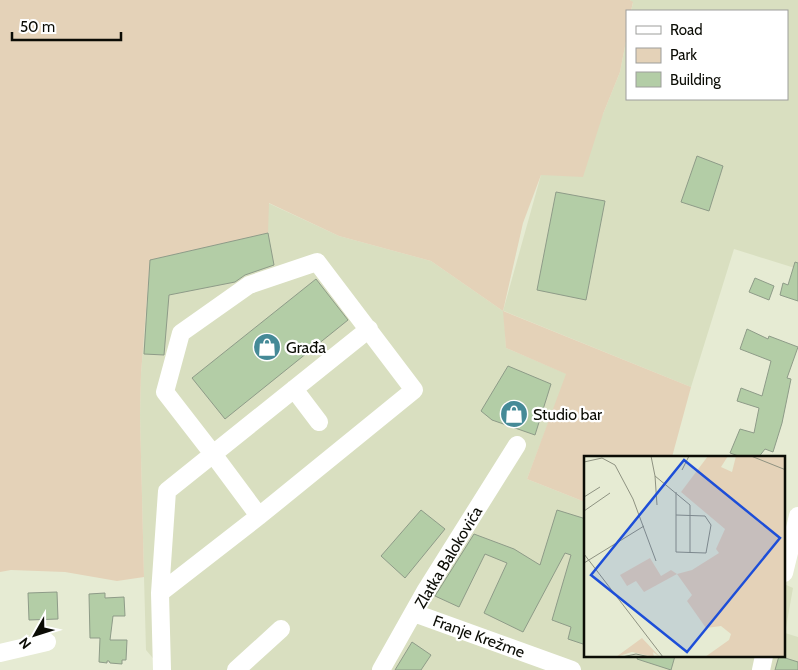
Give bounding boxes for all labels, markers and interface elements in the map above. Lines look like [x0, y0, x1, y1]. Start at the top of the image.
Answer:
scale bar [12, 10, 121, 42]
legend [626, 10, 788, 100]
text: 50 m [20, 18, 55, 36]
text: Road [670, 21, 703, 39]
text: Park [670, 46, 697, 64]
text: Building [670, 71, 721, 89]
shop icon: Građa [252, 332, 282, 362]
place label: Građa [286, 338, 326, 357]
shop icon: Studio bar [499, 399, 529, 429]
place label: Studio bar [533, 405, 603, 424]
inset map [584, 456, 786, 658]
street label: Zlatka Balokovića [411, 503, 486, 612]
north arrow [10, 610, 60, 660]
street label: Franje Krežme [430, 611, 527, 662]
text: N [15, 634, 35, 653]

